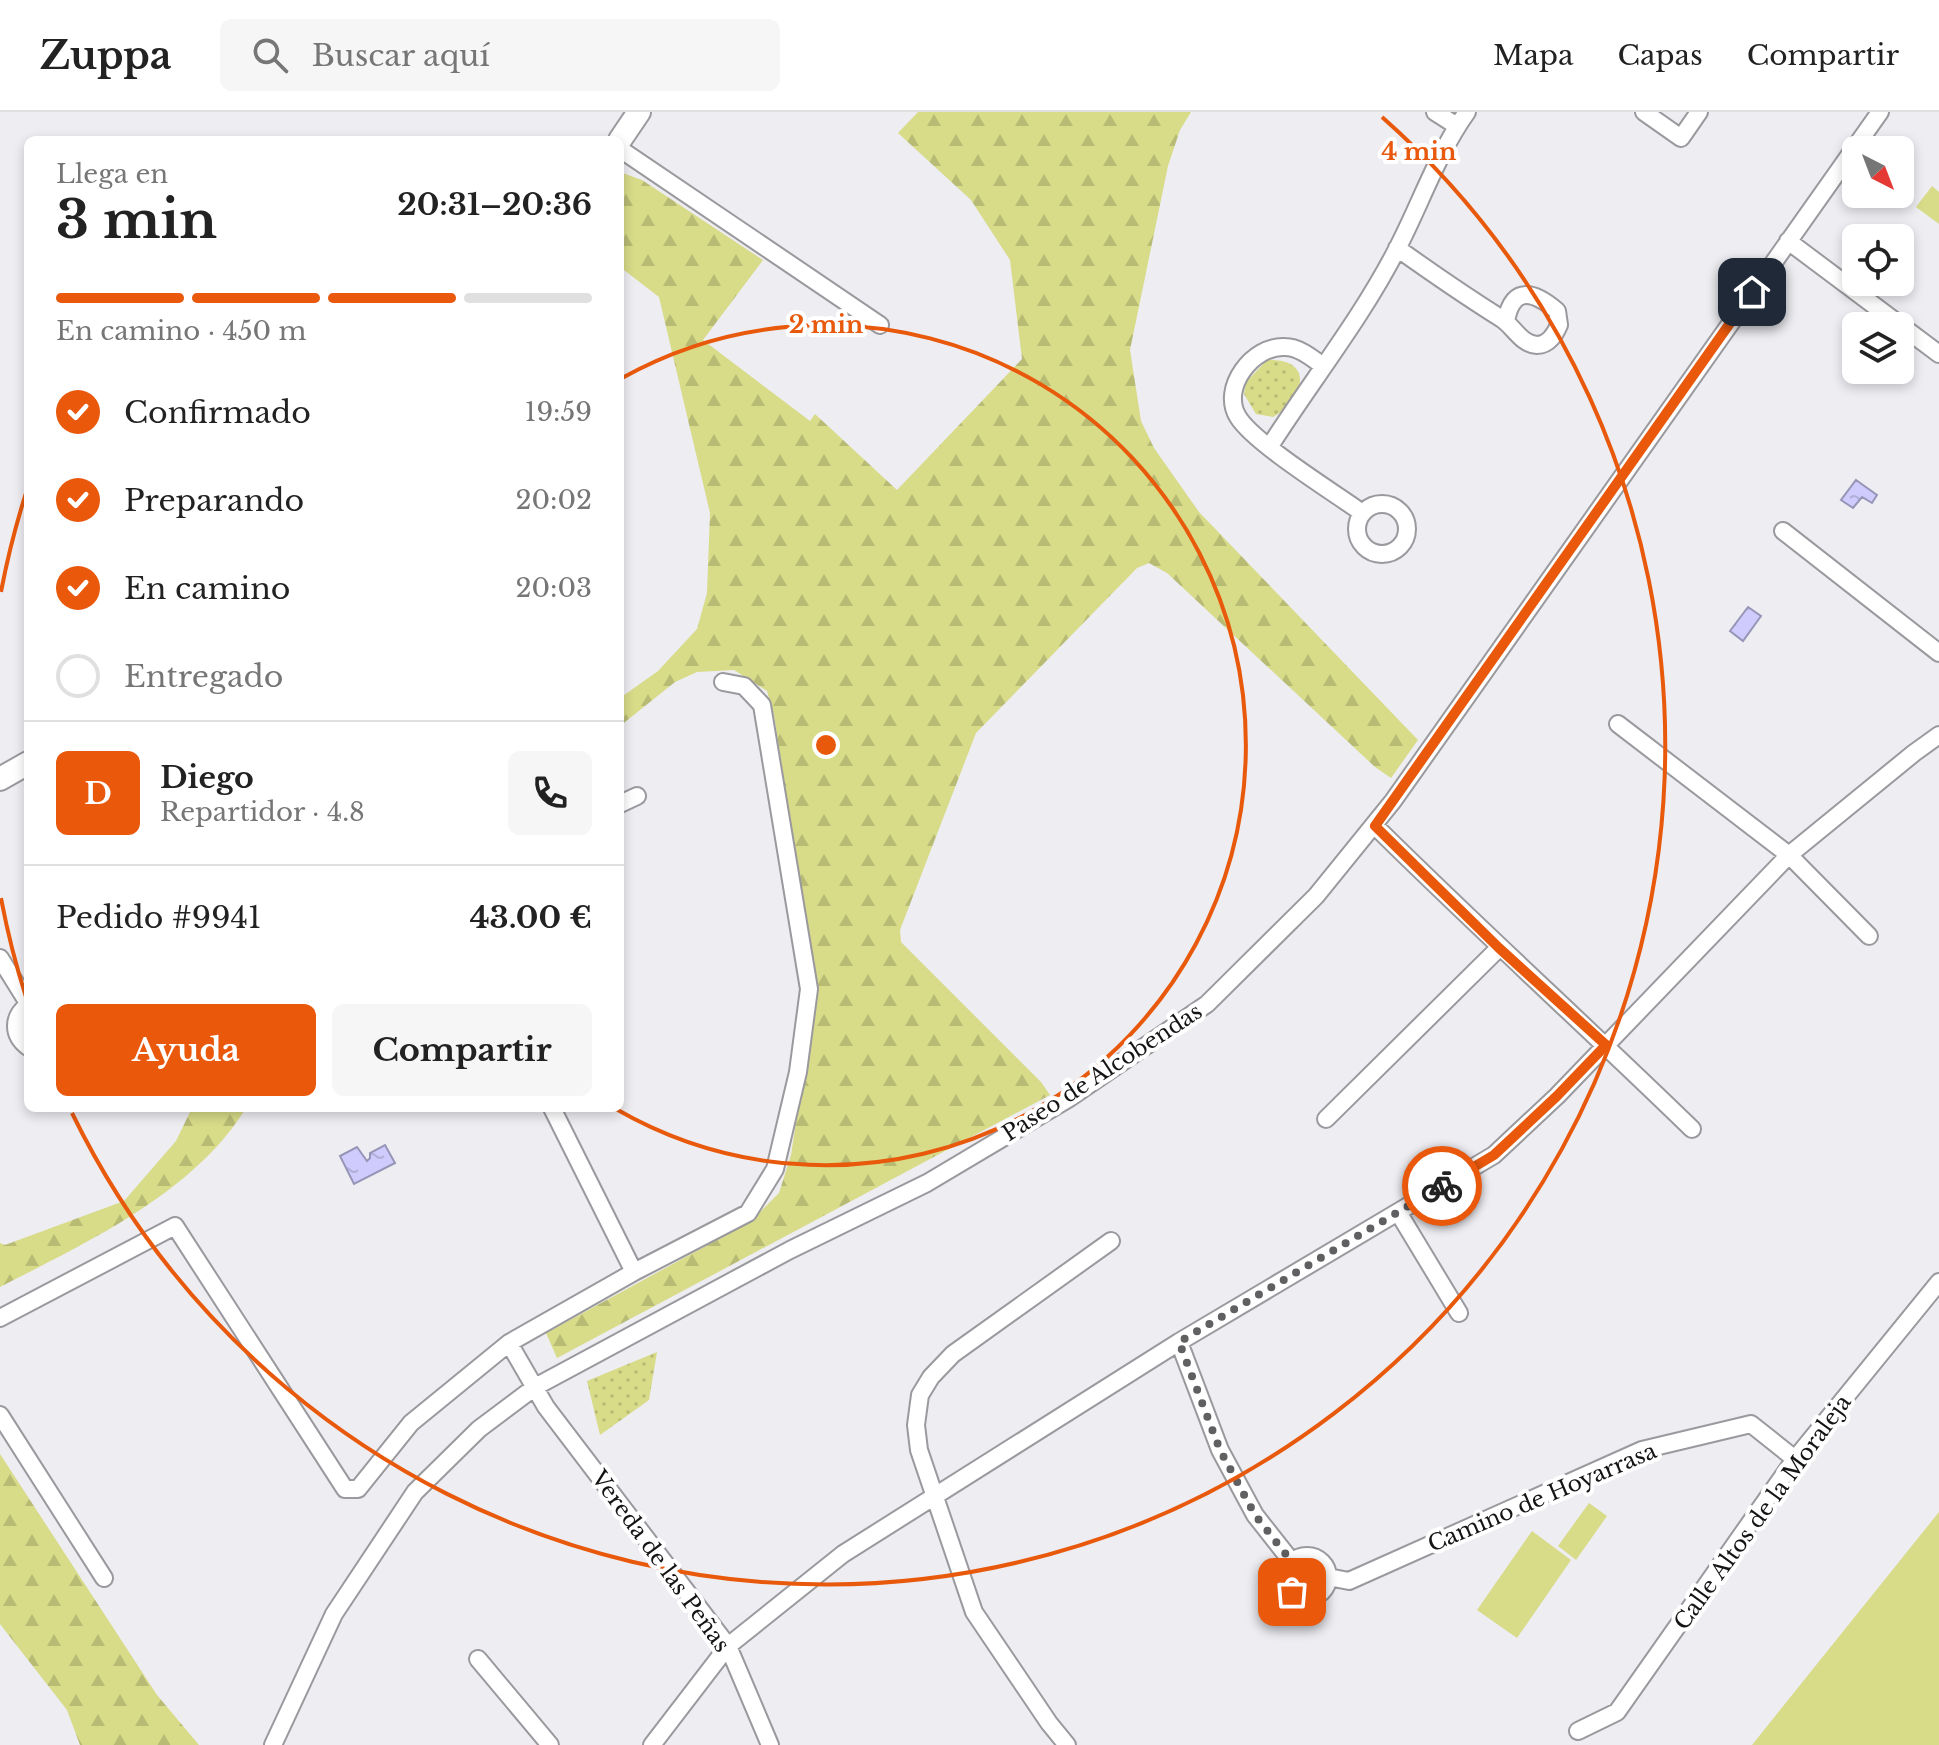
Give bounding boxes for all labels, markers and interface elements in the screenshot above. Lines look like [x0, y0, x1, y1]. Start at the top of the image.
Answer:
search box [220, 19, 780, 91]
text: Zuppa [40, 32, 172, 79]
icon: search [248, 33, 292, 77]
text: Buscar aquí [312, 37, 490, 74]
text: Mapa [1493, 38, 1574, 73]
text: Capas [1618, 38, 1703, 73]
text: Compartir [1747, 38, 1899, 73]
north arrow [1842, 136, 1914, 208]
map controls [1842, 136, 1914, 384]
text: 4 min [1382, 137, 1457, 166]
text: Llega en [56, 158, 168, 190]
text: 20:31–20:36 [397, 186, 592, 223]
text: 3 min [56, 188, 217, 252]
button: locate [1842, 224, 1914, 296]
pin [1718, 258, 1786, 326]
icon: home [1730, 270, 1774, 314]
text: 2 min [789, 310, 864, 339]
button: layers [1842, 312, 1914, 384]
text: En camino · 450 m [56, 315, 307, 347]
icon: check [56, 390, 100, 434]
text: Confirmado [124, 394, 311, 431]
text: 19:59 [525, 396, 592, 428]
icon: check [56, 478, 100, 522]
text: Preparando [124, 482, 304, 519]
text: 20:02 [515, 484, 592, 516]
icon: check [56, 566, 100, 610]
text: En camino [124, 570, 290, 607]
text: 20:03 [515, 572, 592, 604]
text: Entregado [124, 658, 283, 695]
centre of rings [812, 731, 840, 759]
button: phone [508, 751, 592, 835]
text: Diego [160, 759, 254, 796]
text: D [84, 775, 112, 812]
text: Repartidor · 4.8 [160, 796, 365, 828]
text: Pedido #9941 [56, 899, 261, 936]
text: 43.00 € [470, 899, 592, 936]
street label: Paseo de Alcobendas [997, 998, 1207, 1147]
button: Ayuda [56, 1004, 316, 1096]
button: Compartir [332, 1004, 592, 1096]
courier [1402, 1146, 1482, 1226]
icon: bike [1420, 1164, 1464, 1208]
street label: Calle Altos de la Moraleja [1668, 1389, 1857, 1635]
street label: Camino de Hoyarrasa [1424, 1437, 1661, 1558]
street label: Vereda de las Peñas [585, 1464, 736, 1657]
pin [1258, 1558, 1326, 1626]
icon: bag [1270, 1570, 1314, 1614]

